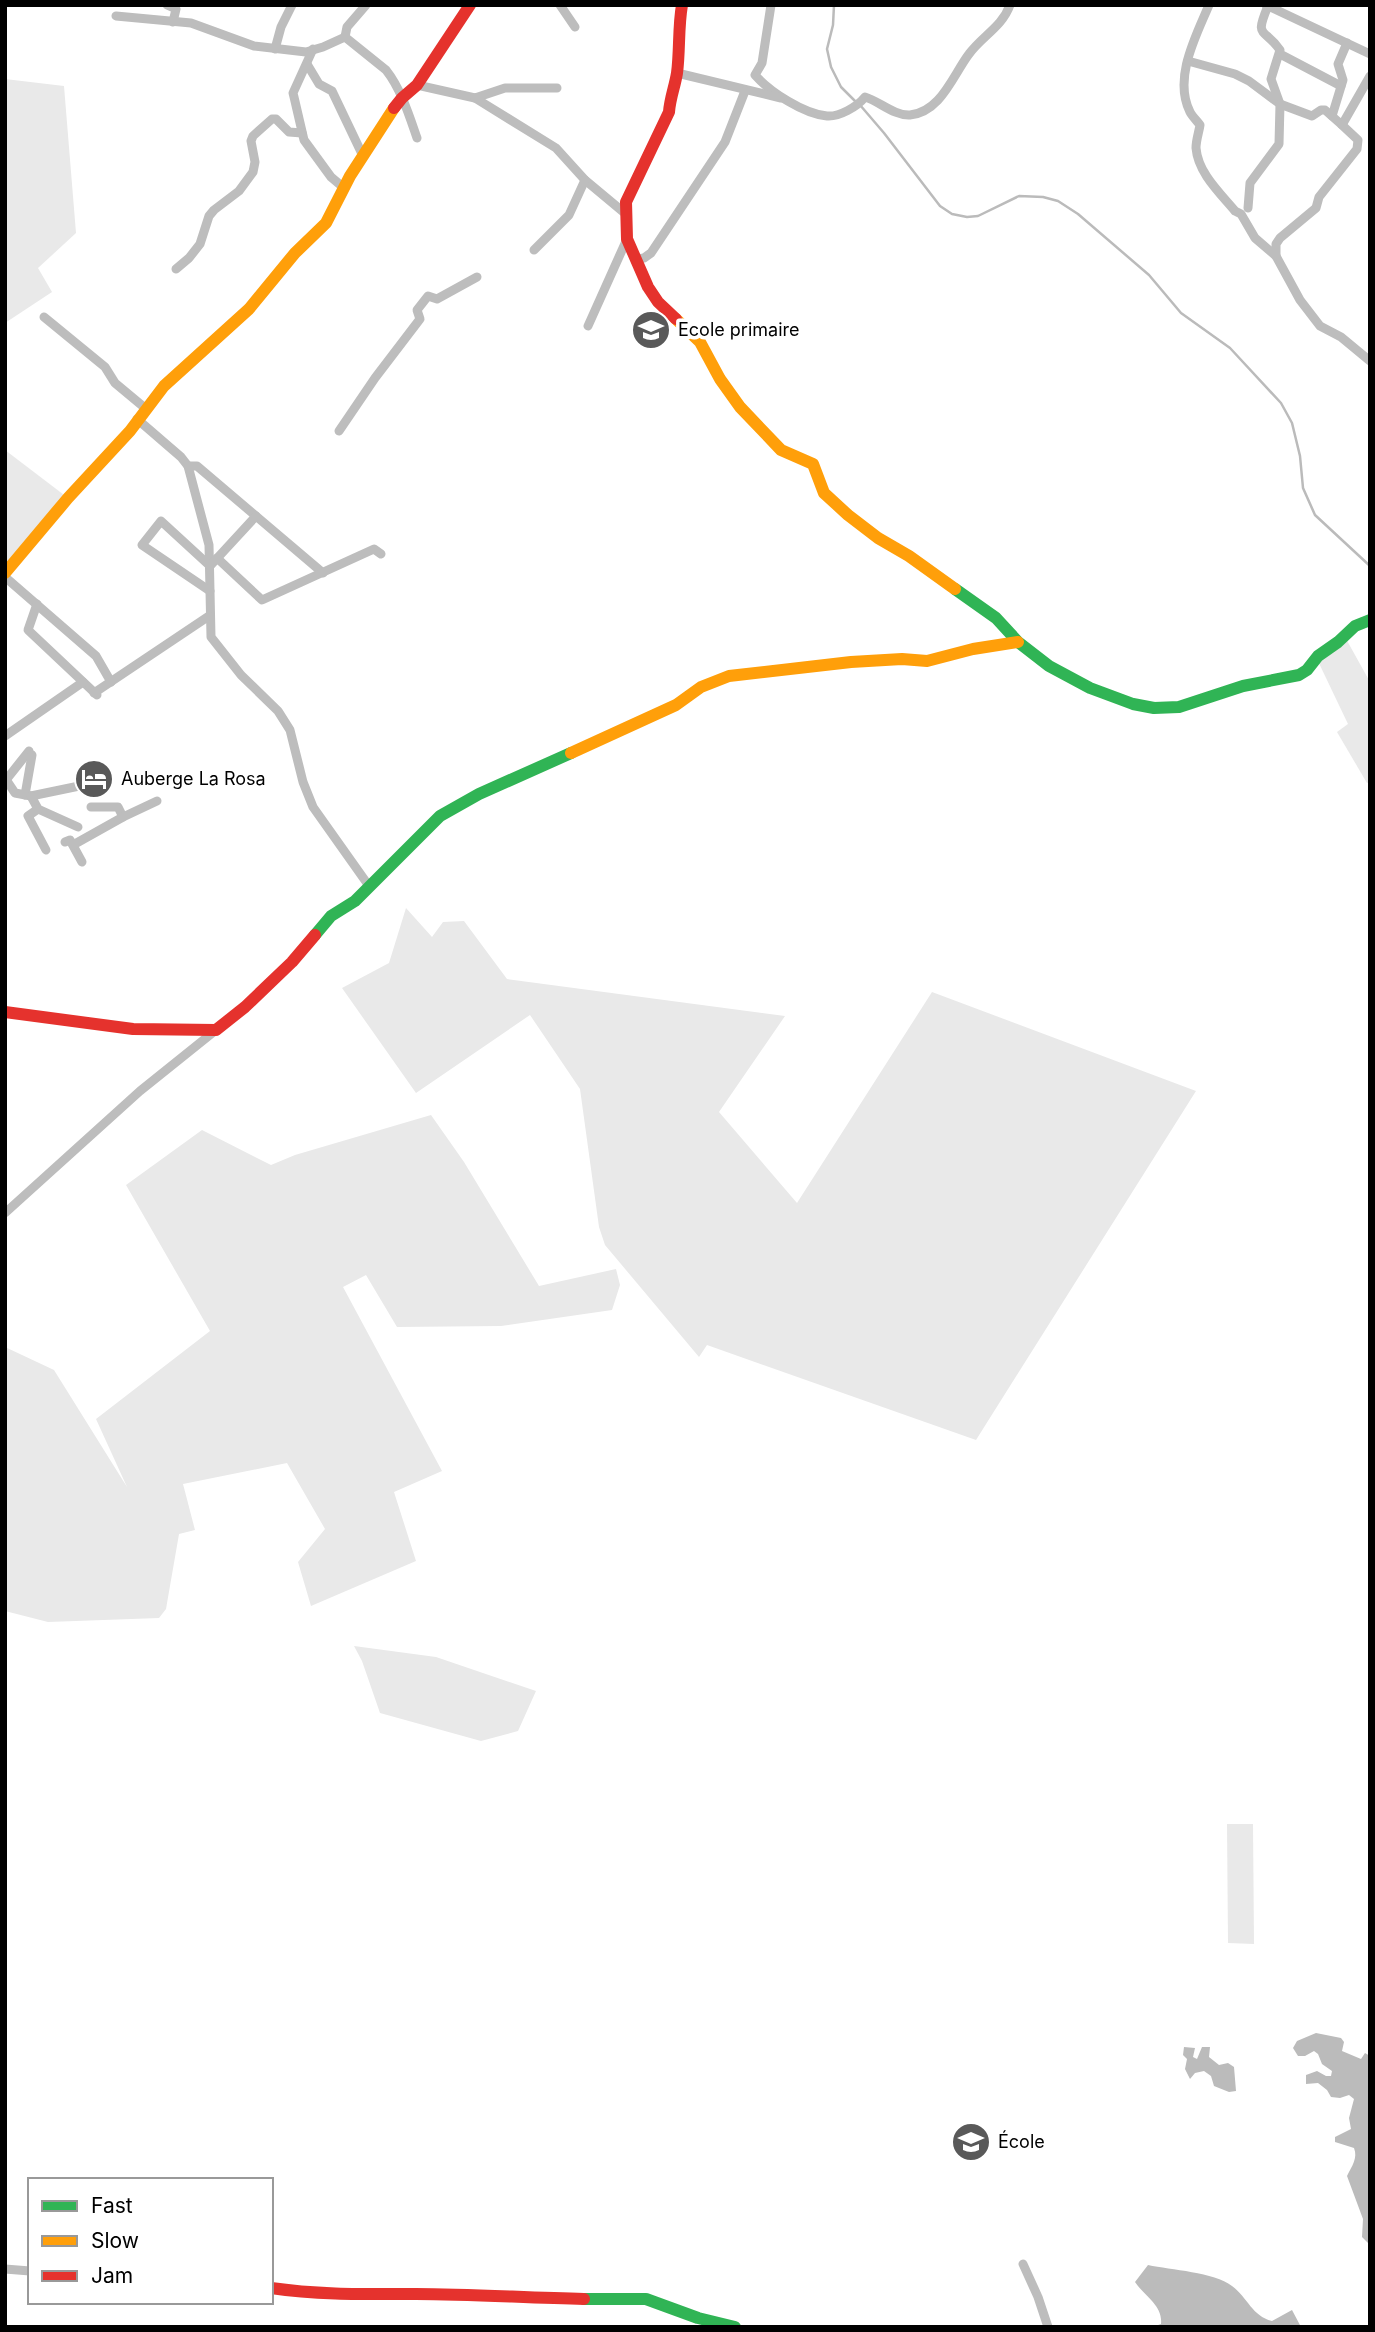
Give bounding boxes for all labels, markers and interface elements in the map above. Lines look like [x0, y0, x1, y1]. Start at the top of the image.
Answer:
school or university icon: Ecole primaire [630, 309, 672, 351]
place label: Ecole primaire [678, 319, 799, 340]
hotel icon: Auberge La Rosa [73, 758, 115, 800]
place label: Auberge La Rosa [121, 768, 266, 789]
school or university icon: École [950, 2121, 992, 2163]
place label: École [998, 2130, 1045, 2152]
legend [28, 2178, 273, 2304]
text: Fast [91, 2193, 133, 2218]
text: Slow [91, 2228, 139, 2253]
text: Jam [91, 2263, 133, 2288]

